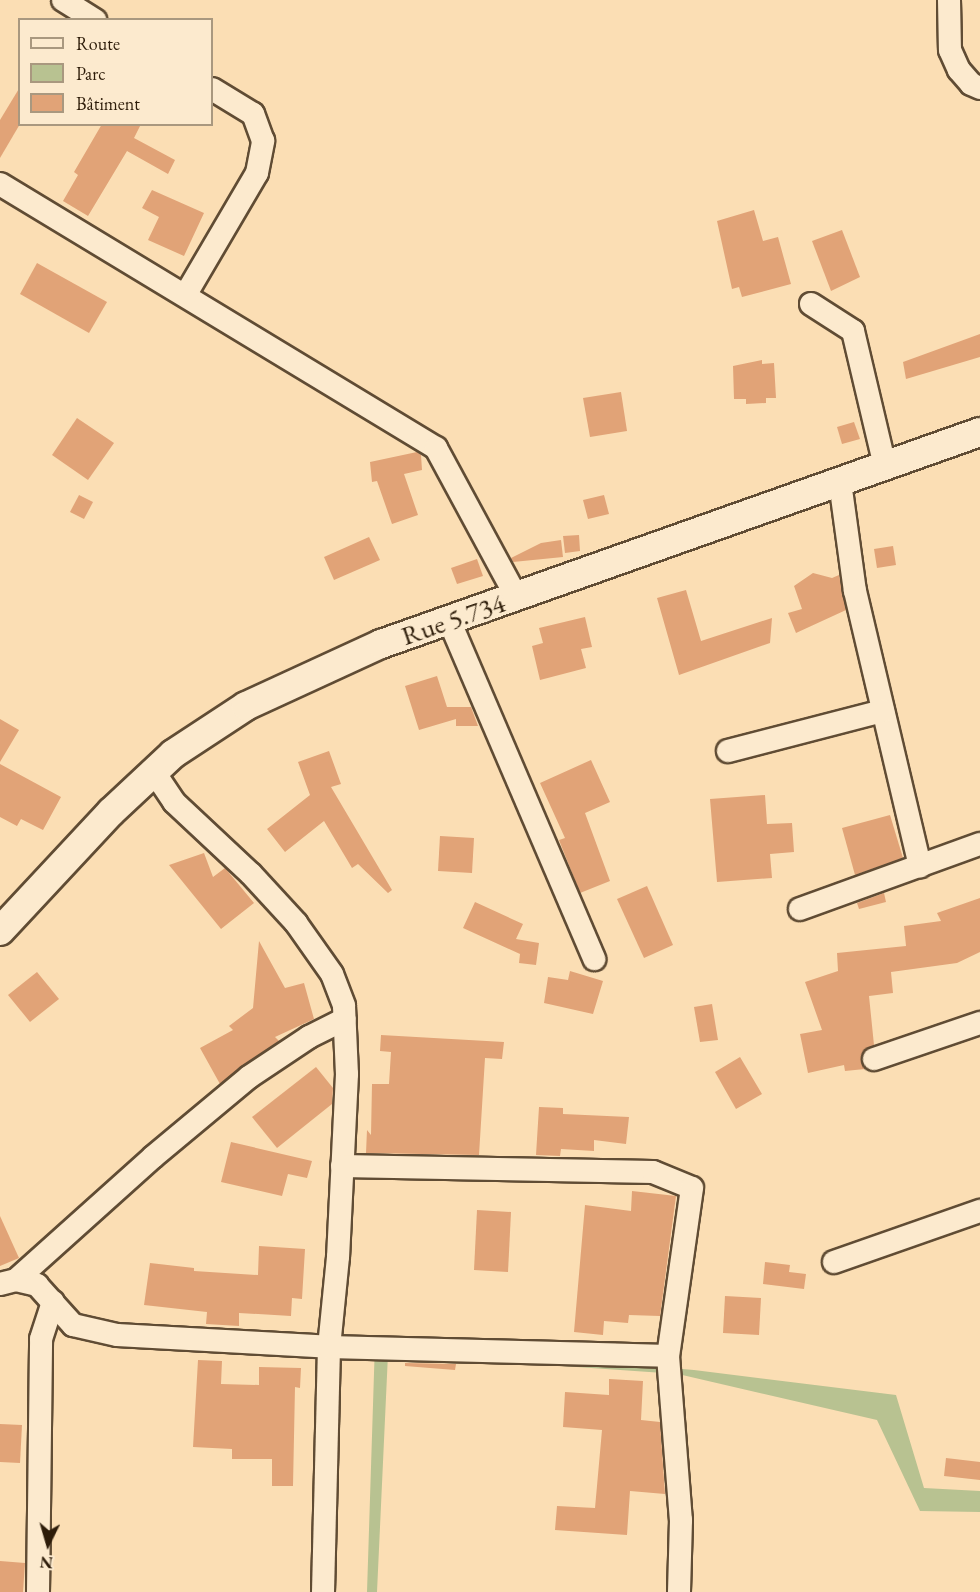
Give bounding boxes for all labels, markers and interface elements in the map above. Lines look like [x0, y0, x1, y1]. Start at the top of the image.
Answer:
legend [18, 18, 213, 126]
text: Route [76, 32, 120, 55]
text: Parc [76, 62, 106, 85]
text: Bâtiment [76, 92, 140, 115]
street label: Rue 5.734 [397, 586, 509, 652]
north arrow [18, 1514, 78, 1574]
text: N [39, 1551, 54, 1573]

